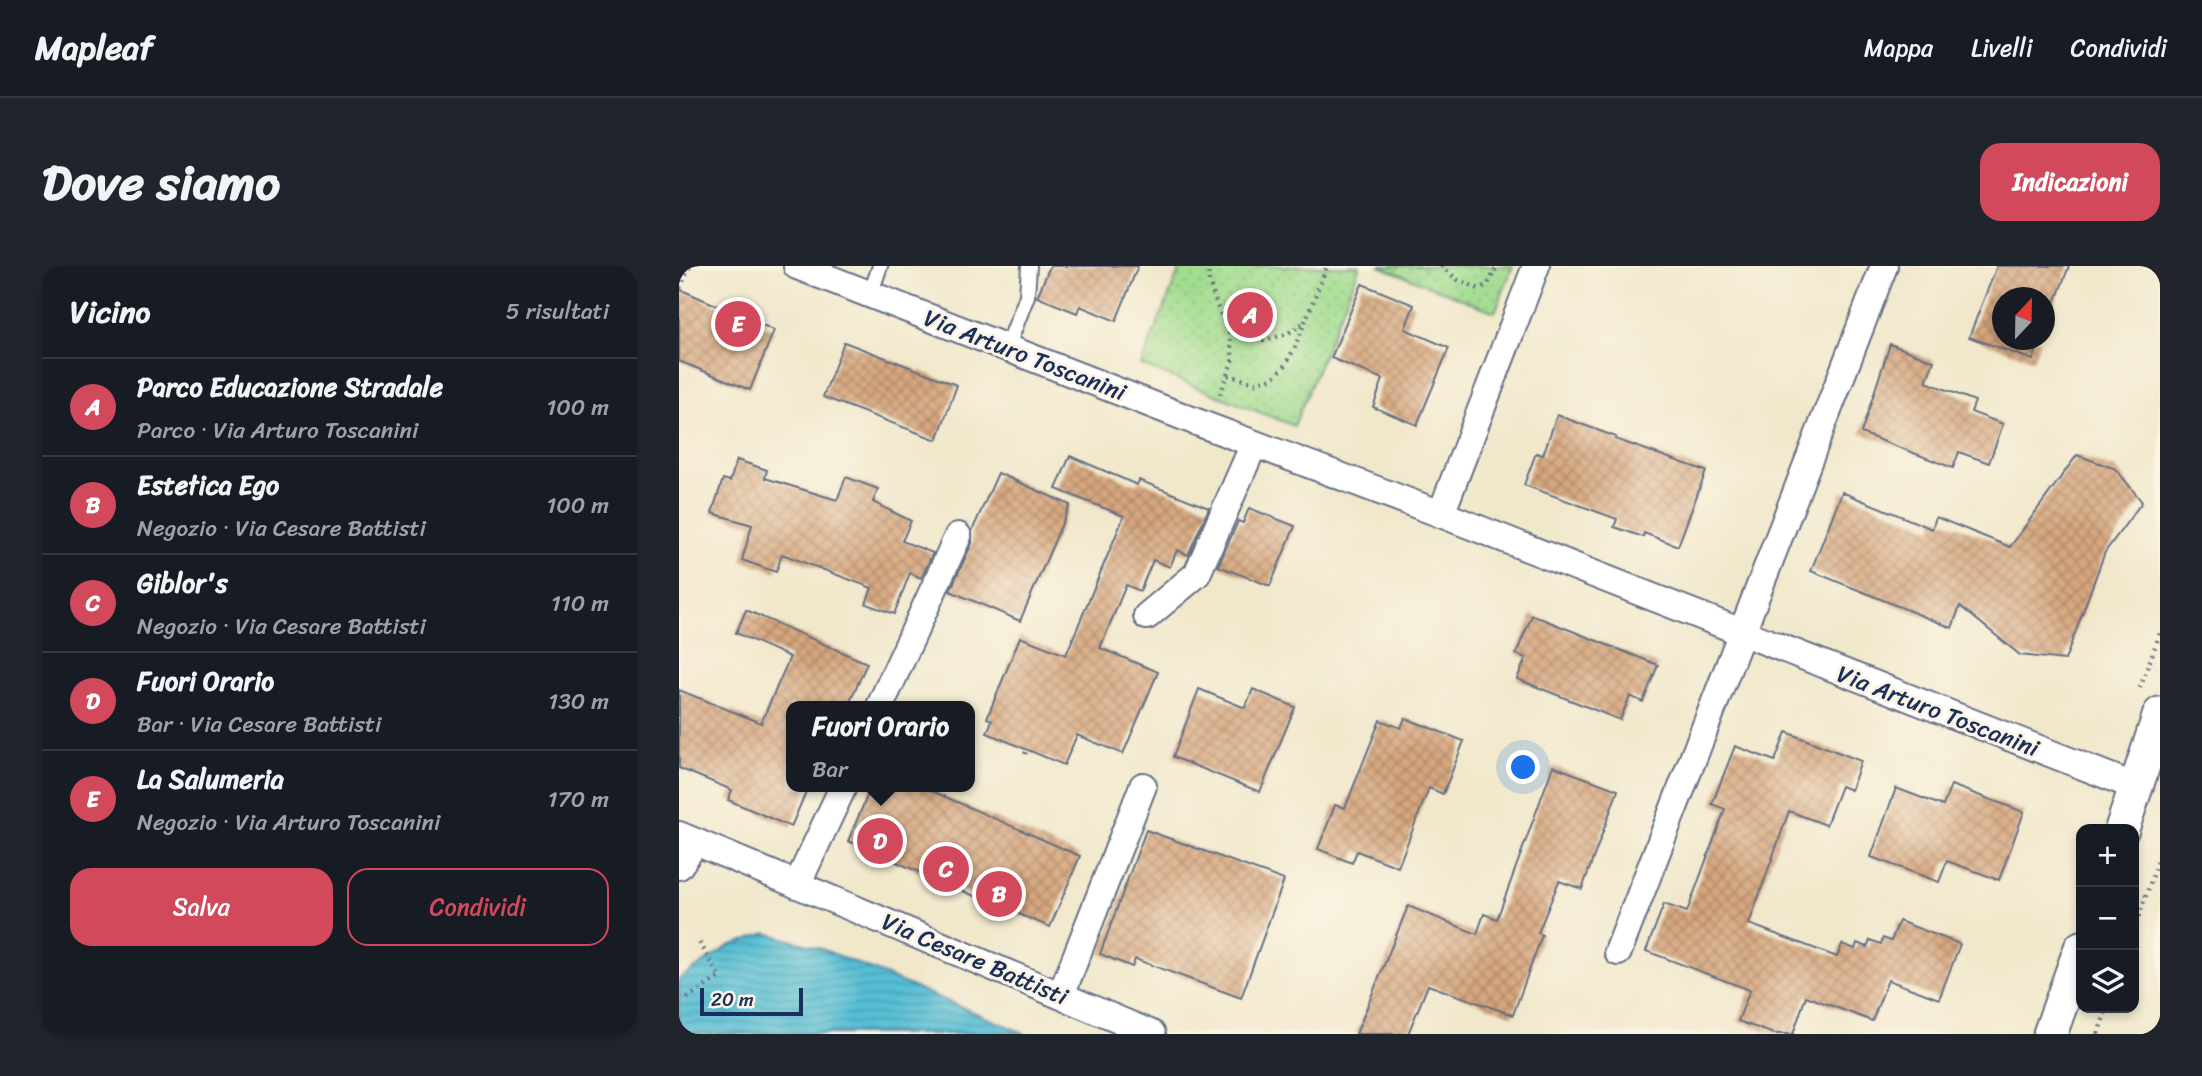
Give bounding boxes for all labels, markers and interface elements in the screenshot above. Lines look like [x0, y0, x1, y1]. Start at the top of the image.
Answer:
text: Mapleaf [35, 19, 153, 77]
text: Mappa [1864, 27, 1933, 69]
text: Livelli [1971, 27, 2033, 69]
text: Condividi [2071, 27, 2167, 69]
text: Dove siamo [42, 139, 280, 226]
button: Indicazioni [1980, 143, 2160, 221]
text: Vicino [70, 285, 150, 339]
north arrow [1992, 287, 2055, 350]
pin: A [1227, 289, 1273, 341]
text: 5 risultati [506, 291, 609, 332]
street label: Via Arturo Toscanini [918, 297, 1134, 413]
pin: E [715, 298, 761, 350]
text: Parco Educazione Stradale [137, 364, 443, 410]
text: A [85, 387, 101, 428]
text: 100 m [546, 387, 609, 428]
text: Parco · Via Arturo Toscanini [137, 410, 418, 451]
text: Estetica Ego [137, 462, 279, 508]
text: B [86, 485, 100, 526]
text: 100 m [546, 485, 609, 526]
text: Negozio · Via Cesare Battisti [137, 508, 426, 549]
text: Giblor's [137, 560, 228, 606]
text: C [86, 583, 100, 624]
text: 110 m [551, 583, 609, 624]
text: Negozio · Via Cesare Battisti [137, 606, 426, 647]
street label: Via Arturo Toscanini [1831, 653, 2047, 769]
text: Fuori Orario [137, 658, 274, 704]
text: D [86, 681, 100, 722]
text: 130 m [548, 681, 609, 722]
popup [786, 701, 975, 792]
text: Fuori Orario [812, 703, 949, 749]
text: Bar · Via Cesare Battisti [137, 704, 381, 745]
text: Bar [812, 749, 847, 790]
your location [1506, 750, 1540, 784]
text: La Salumeria [137, 756, 284, 802]
text: E [87, 779, 99, 820]
text: 170 m [548, 779, 609, 820]
text: Negozio · Via Arturo Toscanini [137, 802, 440, 843]
pin: D [857, 815, 903, 867]
map controls [2076, 824, 2139, 1013]
button: + [2076, 824, 2139, 887]
pin: C [923, 843, 969, 895]
button: Salva [70, 868, 333, 946]
button: Condividi [347, 868, 609, 946]
pin: B [976, 868, 1022, 920]
button: − [2076, 887, 2139, 950]
street label: Via Cesare Battisti [875, 901, 1076, 1018]
button: layers [2076, 950, 2139, 1013]
text: 20 m [711, 983, 754, 1016]
scale bar [700, 985, 803, 1017]

